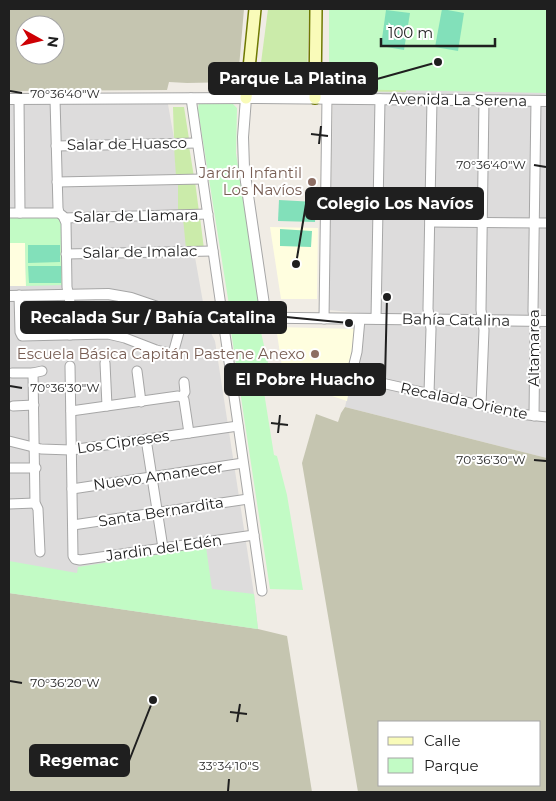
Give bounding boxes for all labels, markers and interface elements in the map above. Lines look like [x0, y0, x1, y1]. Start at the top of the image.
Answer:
north arrow [15, 15, 65, 65]
scale bar [381, 15, 495, 47]
text: 100 m [388, 23, 433, 42]
text: N [43, 35, 63, 49]
callout: Parque La Platina [209, 63, 377, 94]
text: Parque La Platina [219, 69, 367, 88]
text: 70°36'40"W [30, 86, 100, 101]
street label: Avenida La Serena [389, 89, 527, 110]
street label: Salar de Huasco [67, 133, 187, 154]
text: 70°36'40"W [456, 157, 526, 172]
place label: Jardín Infantil Los Navíos [198, 163, 302, 199]
marker: Jardín Infantil Los Navíos [306, 176, 318, 188]
callout: Colegio Los Navíos [306, 188, 483, 219]
text: Colegio Los Navíos [317, 194, 474, 213]
street label: Salar de Llamara [73, 205, 199, 226]
street label: Salar de Imalac [82, 241, 197, 262]
callout: Recalada Sur / Bahía Catalina [21, 302, 286, 333]
text: Recalada Sur / Bahía Catalina [30, 308, 276, 327]
street label: Bahía Catalina [402, 309, 510, 330]
street label: Altamarea [524, 309, 543, 387]
place label: Escuela Básica Capitán Pastene Anexo [17, 344, 305, 363]
marker: Escuela Básica Capitán Pastene Anexo [309, 348, 321, 360]
callout: El Pobre Huacho [225, 364, 385, 395]
text: El Pobre Huacho [235, 370, 375, 389]
street label: Recalada Oriente [399, 378, 529, 423]
text: 70°36'30"W [30, 380, 100, 395]
street label: Los Cipreses [76, 426, 170, 457]
text: 70°36'30"W [456, 452, 526, 467]
street label: Nuevo Amanecer [92, 457, 224, 494]
street label: Santa Bernardita [97, 492, 225, 531]
street label: Jardin del Edén [104, 530, 223, 565]
text: 70°36'20"W [30, 675, 100, 690]
legend [378, 721, 541, 786]
text: Calle [424, 731, 461, 750]
callout: Regemac [30, 745, 129, 776]
text: Regemac [39, 751, 119, 770]
text: Parque [424, 756, 479, 775]
text: 33°34'10"S [199, 758, 259, 773]

